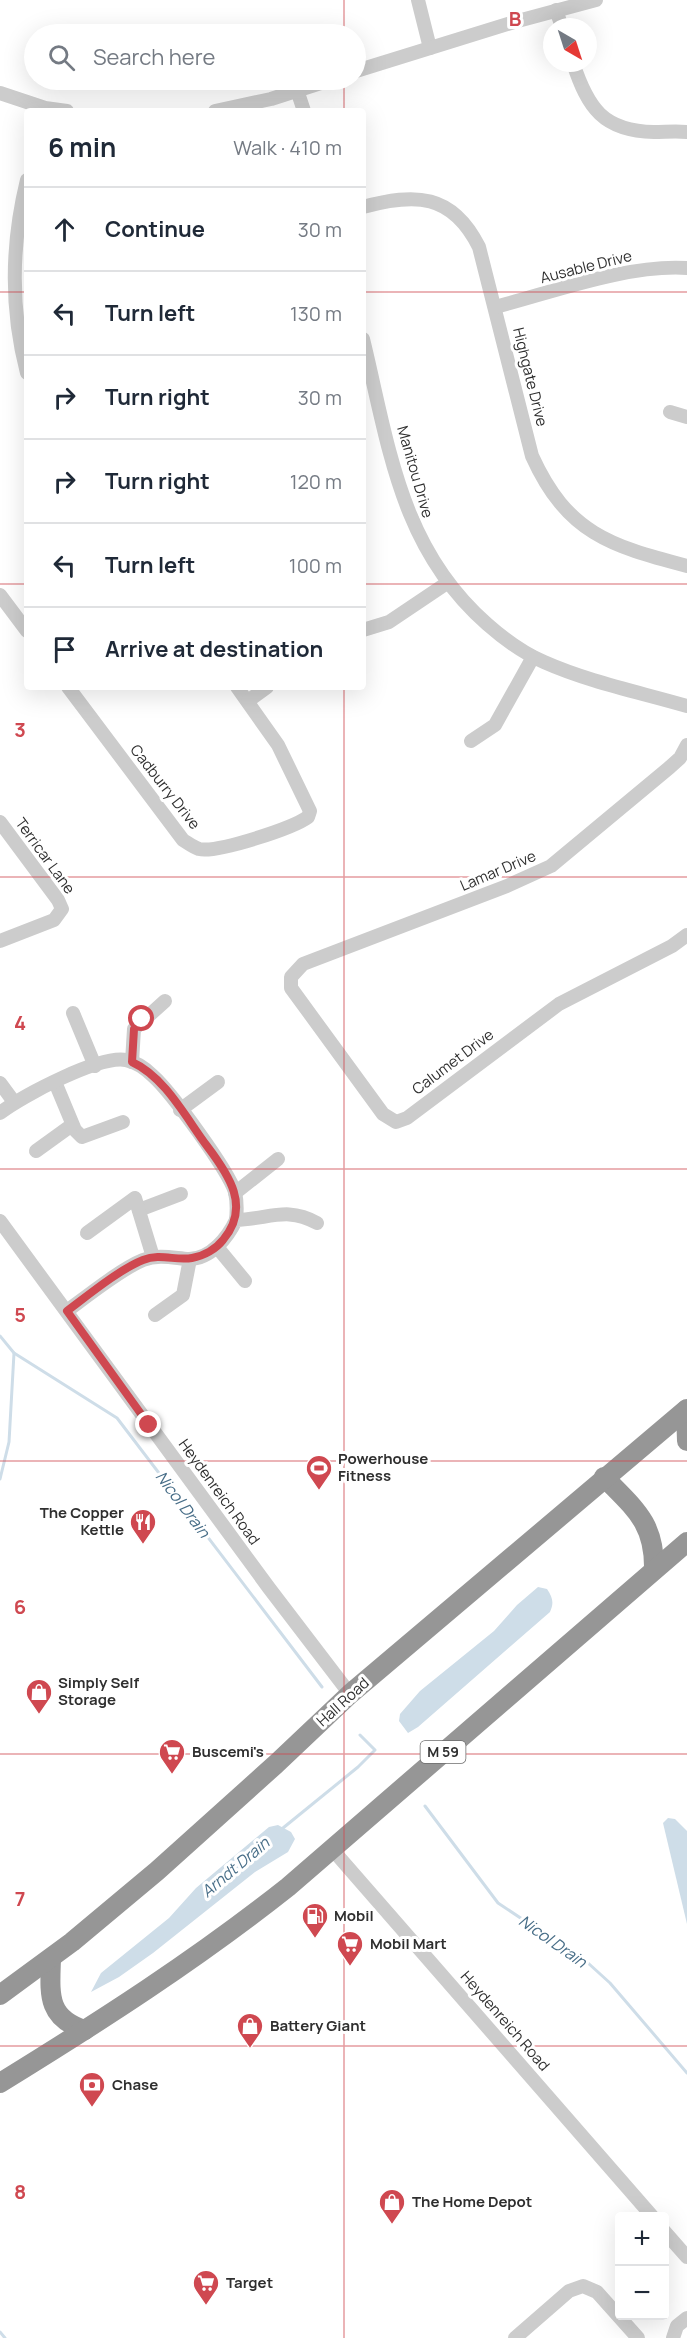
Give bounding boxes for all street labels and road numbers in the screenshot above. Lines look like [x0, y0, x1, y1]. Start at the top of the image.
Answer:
street label: Ausable Drive [538, 245, 634, 288]
street label: Highgate Drive [508, 325, 553, 429]
street label: Manitou Drive [392, 423, 439, 521]
street label: Cadburry Drive [126, 740, 205, 834]
street label: Terricar Lane [11, 813, 80, 898]
street label: Lamar Drive [457, 845, 539, 896]
street label: Calumet Drive [408, 1024, 498, 1099]
street label: Heydenreich Road [174, 1435, 265, 1549]
street label: Hall Road [312, 1672, 374, 1731]
road number: M 59 [420, 1741, 466, 1763]
street label: Heydenreich Road [456, 1966, 555, 2075]

